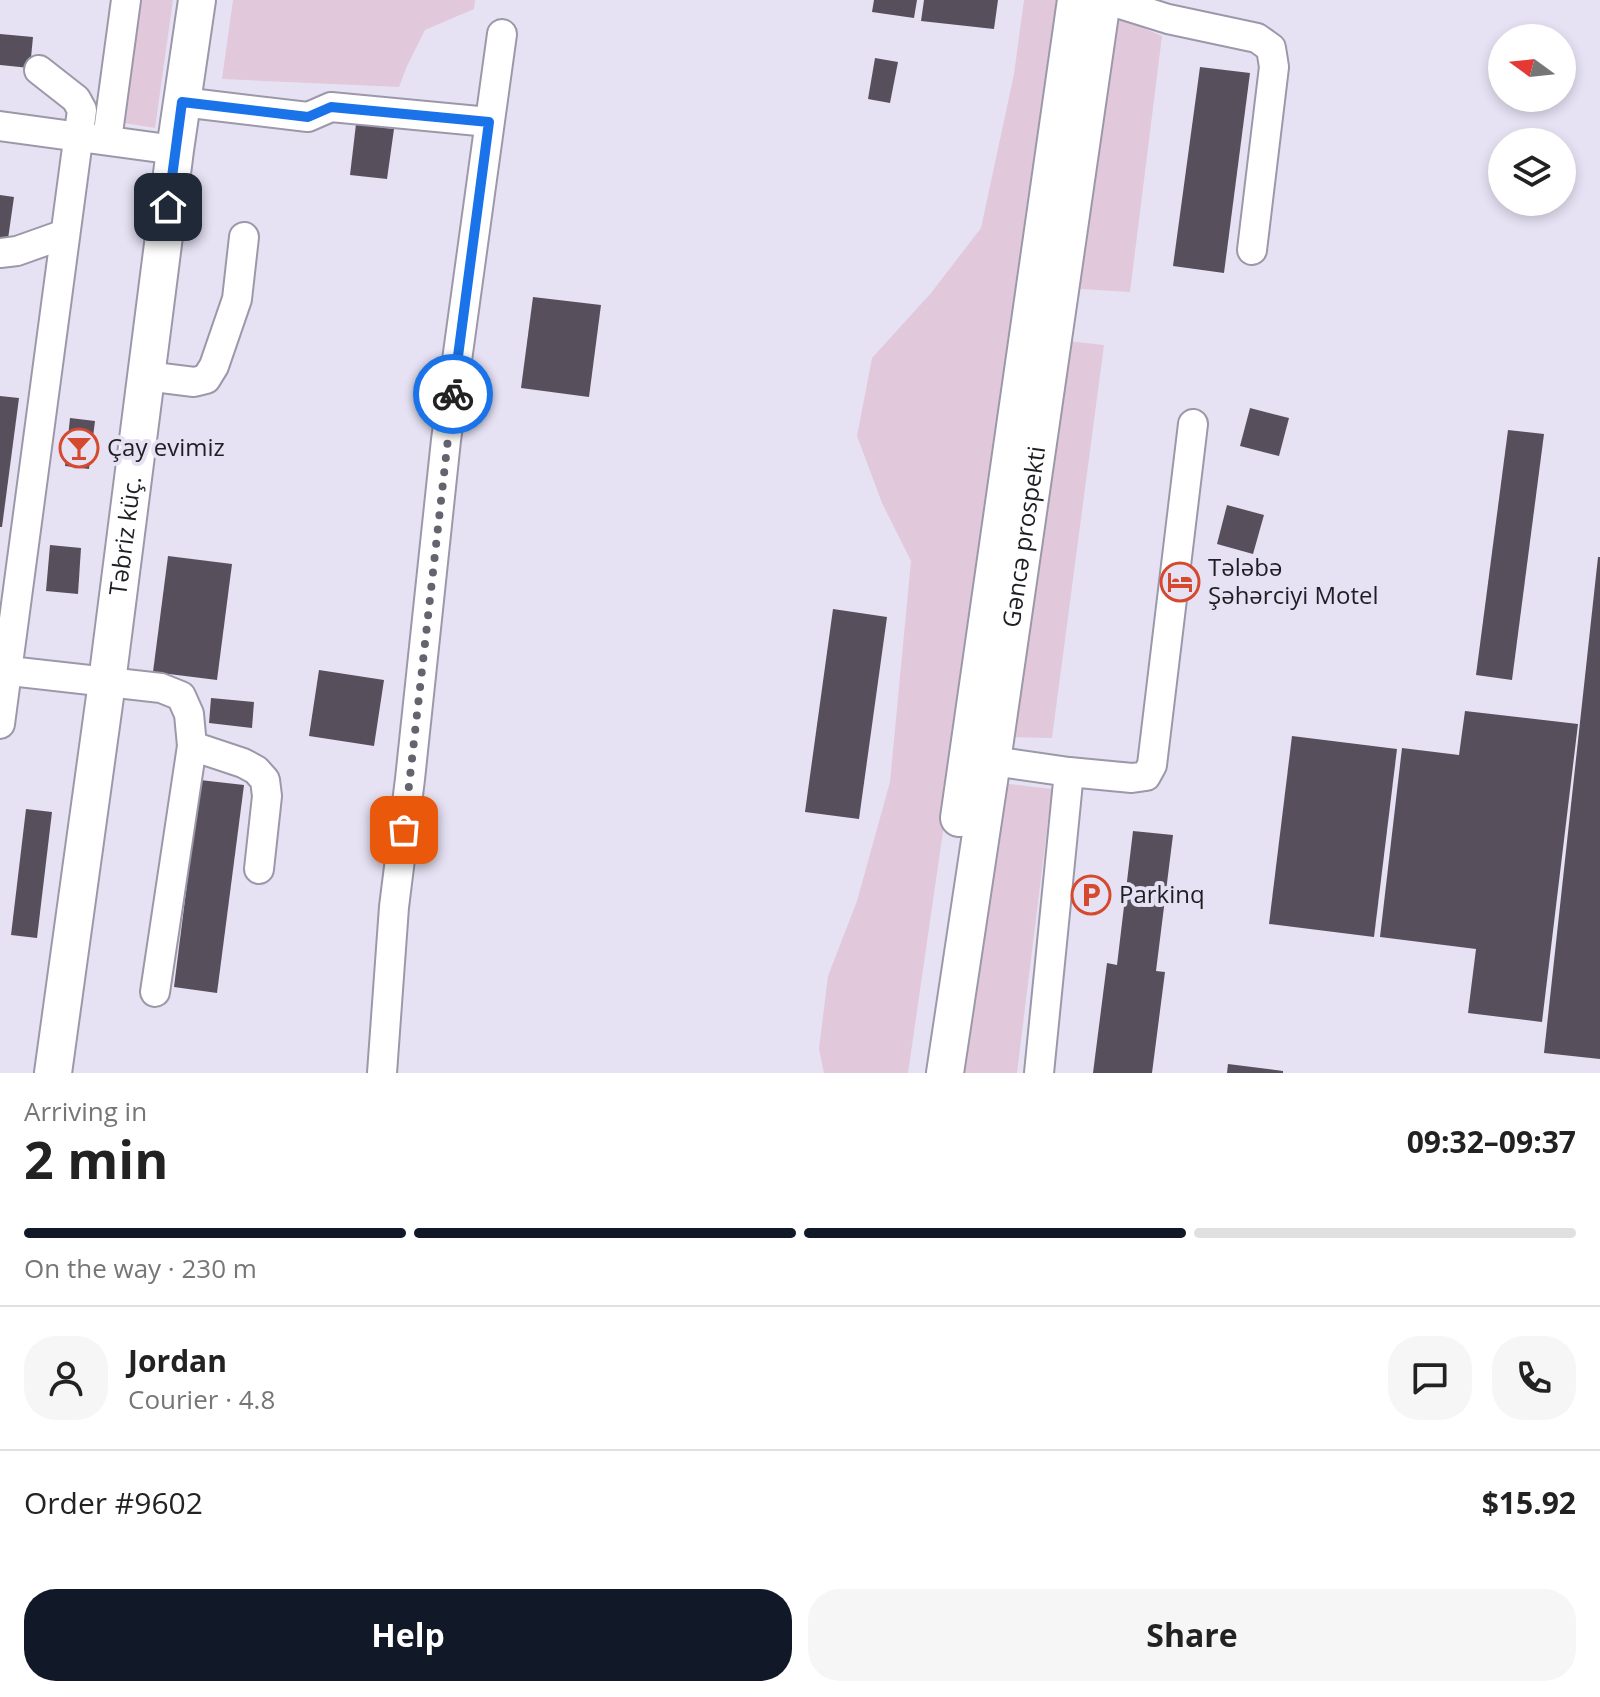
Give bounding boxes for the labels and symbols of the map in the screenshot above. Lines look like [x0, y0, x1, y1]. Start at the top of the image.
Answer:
north arrow [1488, 24, 1576, 112]
pin [134, 173, 202, 241]
courier [413, 354, 493, 434]
bar icon: Çay evimiz [58, 427, 100, 469]
place label: Çay evimiz [107, 430, 225, 463]
street label: Gəncə prospekti [994, 444, 1052, 629]
street label: Təbriz küç. [100, 474, 148, 597]
place label: Tələbə Şəhərciyi Motel [1208, 550, 1379, 611]
hotel icon: Tələbə Şəhərciyi Motel [1159, 561, 1201, 603]
pin [370, 796, 438, 864]
parking icon: Parkinq [1070, 874, 1112, 916]
place label: Parkinq [1119, 877, 1205, 910]

